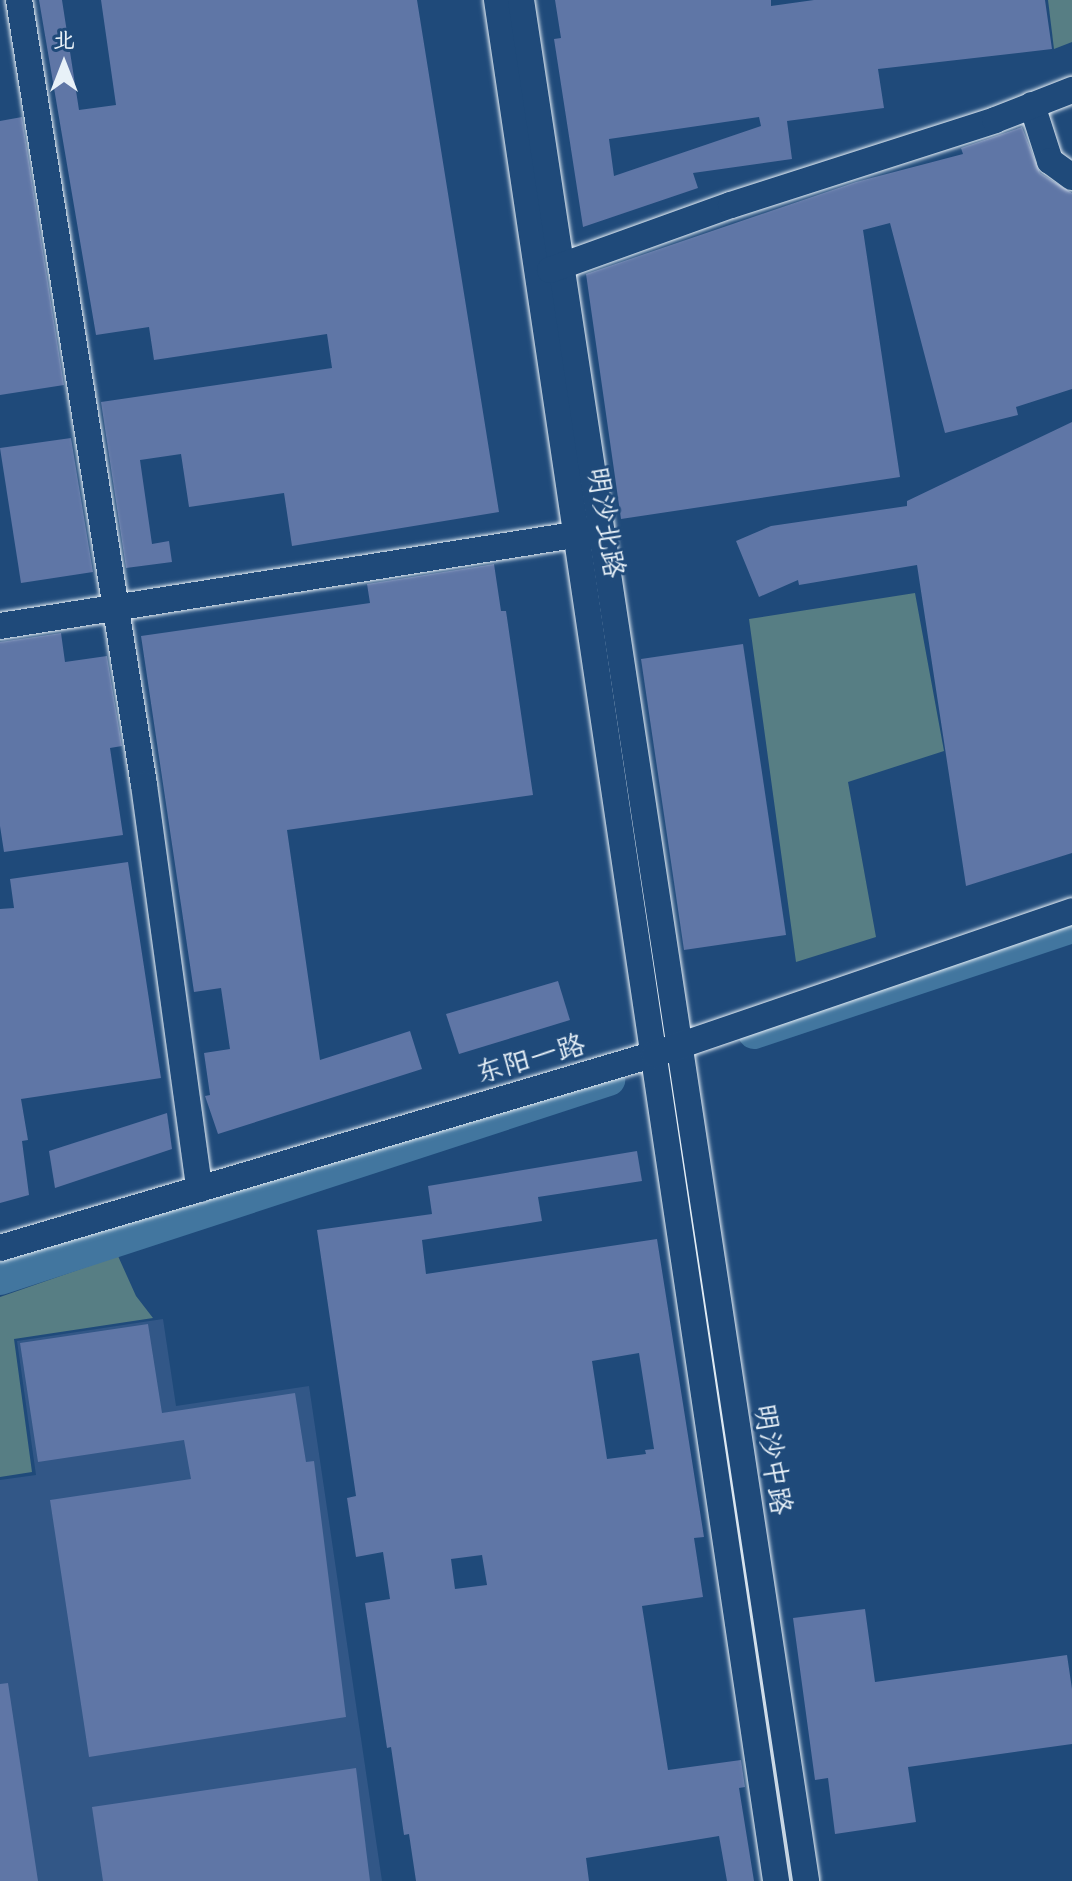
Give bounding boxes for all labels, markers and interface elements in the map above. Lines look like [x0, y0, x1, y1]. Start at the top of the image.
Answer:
north arrow [24, 24, 104, 104]
text: 北 [53, 25, 75, 54]
street label: 明沙北路 [582, 464, 632, 580]
street label: 东阳一路 [472, 1026, 588, 1090]
street label: 明沙中路 [749, 1401, 799, 1517]

